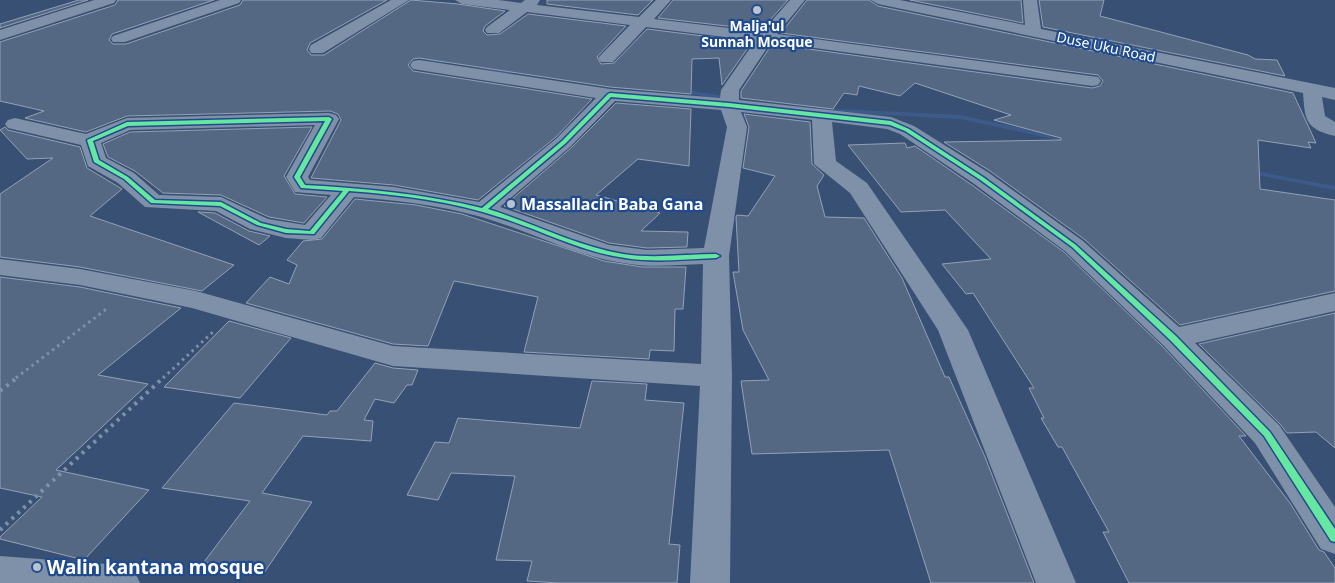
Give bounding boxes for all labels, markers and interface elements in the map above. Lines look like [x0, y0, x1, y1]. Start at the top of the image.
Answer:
marker: Malja'ul Sunnah Mosque [751, 4, 763, 16]
place label: Malja'ul Sunnah Mosque [701, 16, 813, 51]
street label: Duse Uku Road [1055, 27, 1157, 66]
place label: Massallacin Baba Gana [521, 193, 703, 215]
marker: Massallacin Baba Gana [505, 198, 517, 210]
place label: Walin kantana mosque [47, 554, 264, 580]
marker: Walin kantana mosque [31, 561, 43, 573]

